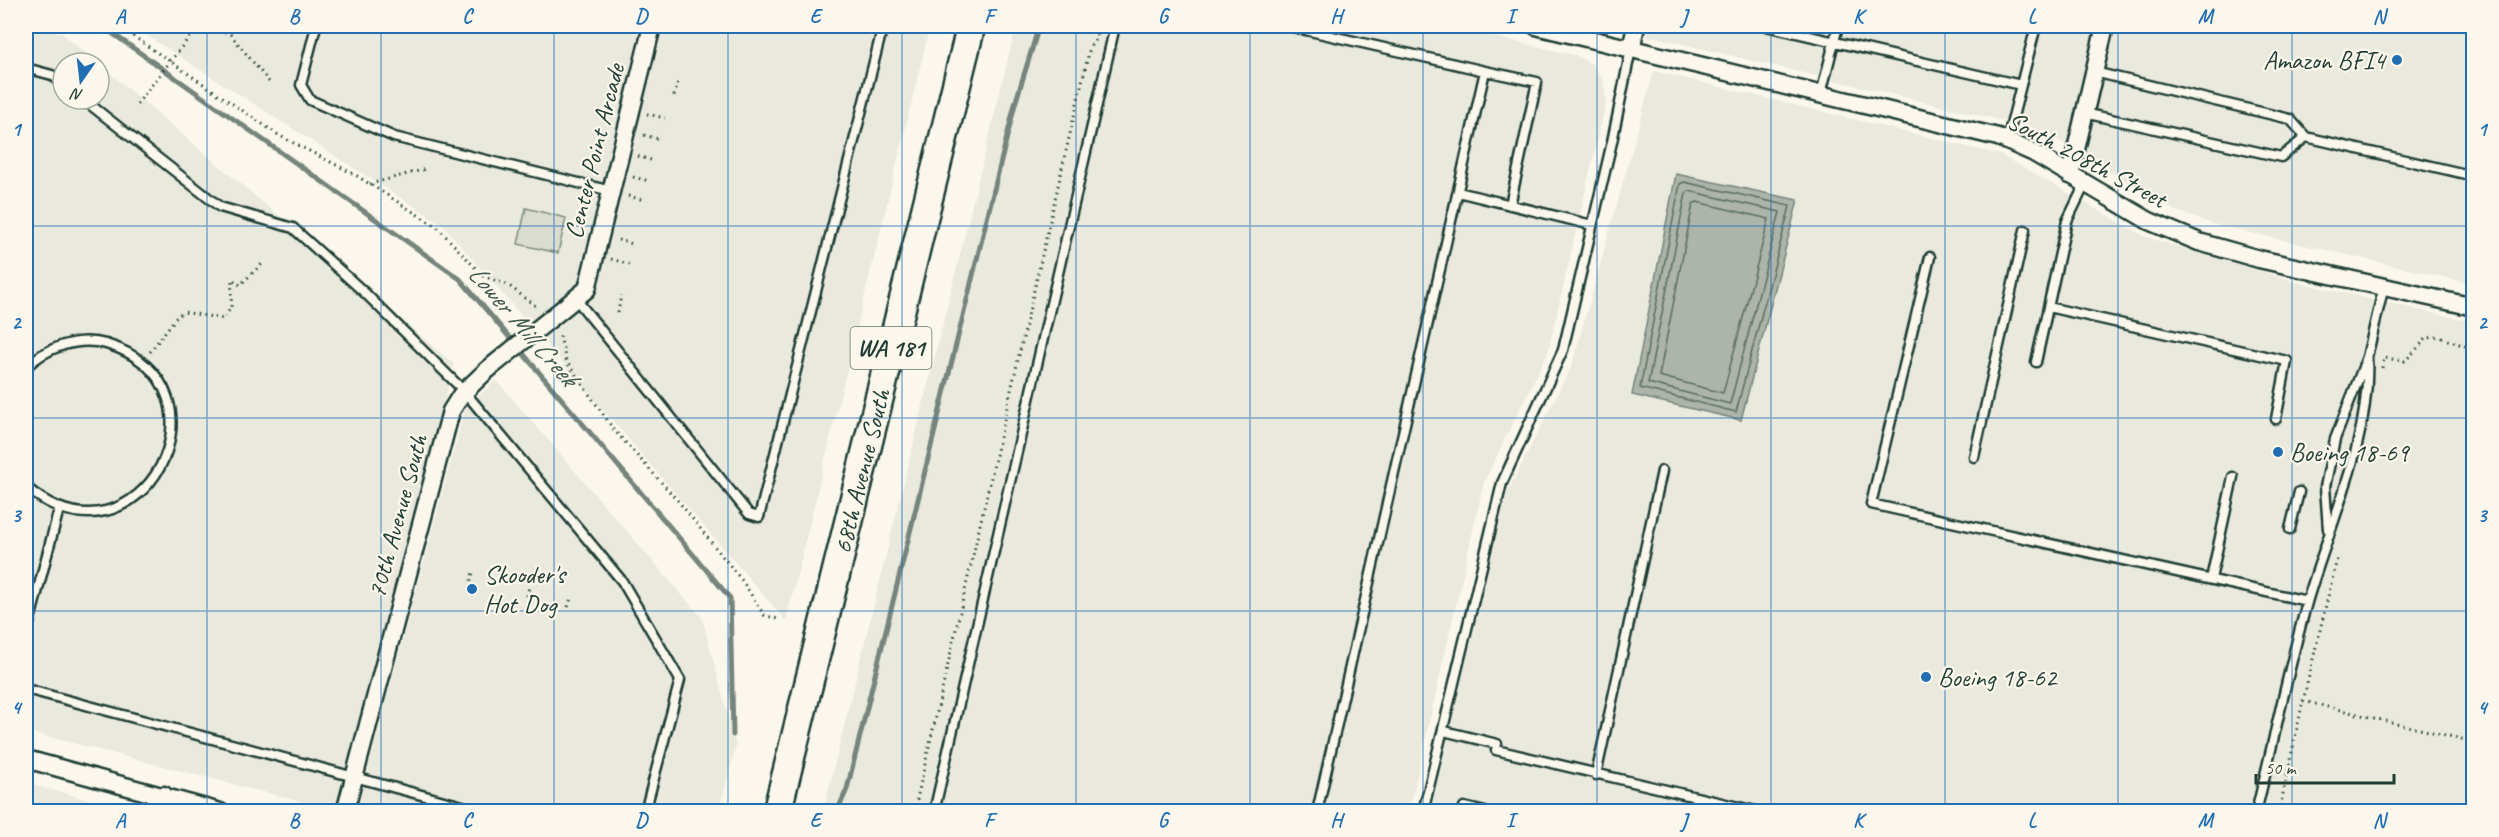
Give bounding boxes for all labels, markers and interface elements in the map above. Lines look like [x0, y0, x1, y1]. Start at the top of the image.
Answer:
text: A [115, 4, 127, 29]
text: B [289, 4, 301, 29]
text: C [462, 4, 474, 29]
text: D [635, 4, 649, 29]
text: E [810, 4, 824, 29]
text: F [984, 4, 998, 29]
text: G [1158, 4, 1171, 29]
text: H [1330, 4, 1345, 29]
text: I [1506, 4, 1519, 29]
text: J [1679, 4, 1691, 29]
text: K [1853, 4, 1867, 29]
text: L [2028, 4, 2038, 29]
text: M [2198, 4, 2215, 29]
text: N [2373, 4, 2389, 29]
place label: Amazon BFI4 [2263, 44, 2387, 77]
north arrow [51, 51, 111, 111]
marker: Amazon BFI4 [2390, 53, 2404, 67]
street label: Center Point Arcade [557, 59, 632, 242]
text: N [67, 83, 85, 105]
street label: South 208th Street [2001, 104, 2174, 216]
text: 1 [12, 117, 23, 142]
text: 1 [2478, 117, 2489, 142]
water label: Lower Mill Creek [461, 257, 588, 397]
text: 2 [12, 310, 23, 335]
text: 2 [2478, 310, 2489, 335]
road number: WA 181 [850, 327, 932, 369]
street label: 68th Avenue South [825, 385, 898, 557]
street label: 70th Avenue South [360, 430, 435, 601]
place label: Boeing 18-69 [2290, 436, 2411, 469]
marker: Boeing 18-69 [2271, 445, 2285, 459]
text: 3 [12, 503, 23, 528]
text: 3 [2478, 503, 2489, 528]
place label: Skooder's Hot Dog [484, 558, 567, 621]
marker: Skooder's Hot Dog [465, 582, 479, 596]
place label: Boeing 18-62 [1938, 661, 2059, 694]
marker: Boeing 18-62 [1919, 670, 1933, 684]
text: 4 [12, 695, 24, 720]
text: 4 [2478, 695, 2490, 720]
scale bar [2256, 747, 2394, 785]
text: 50 m [2265, 757, 2298, 779]
text: A [115, 808, 127, 833]
text: B [289, 808, 301, 833]
text: C [462, 808, 474, 833]
text: D [635, 808, 649, 833]
text: E [810, 808, 824, 833]
text: F [984, 808, 998, 833]
text: G [1158, 808, 1171, 833]
text: H [1330, 808, 1345, 833]
text: I [1506, 808, 1519, 833]
text: J [1679, 808, 1691, 833]
text: K [1853, 808, 1867, 833]
text: L [2028, 808, 2038, 833]
text: M [2198, 808, 2215, 833]
text: N [2373, 808, 2389, 833]

